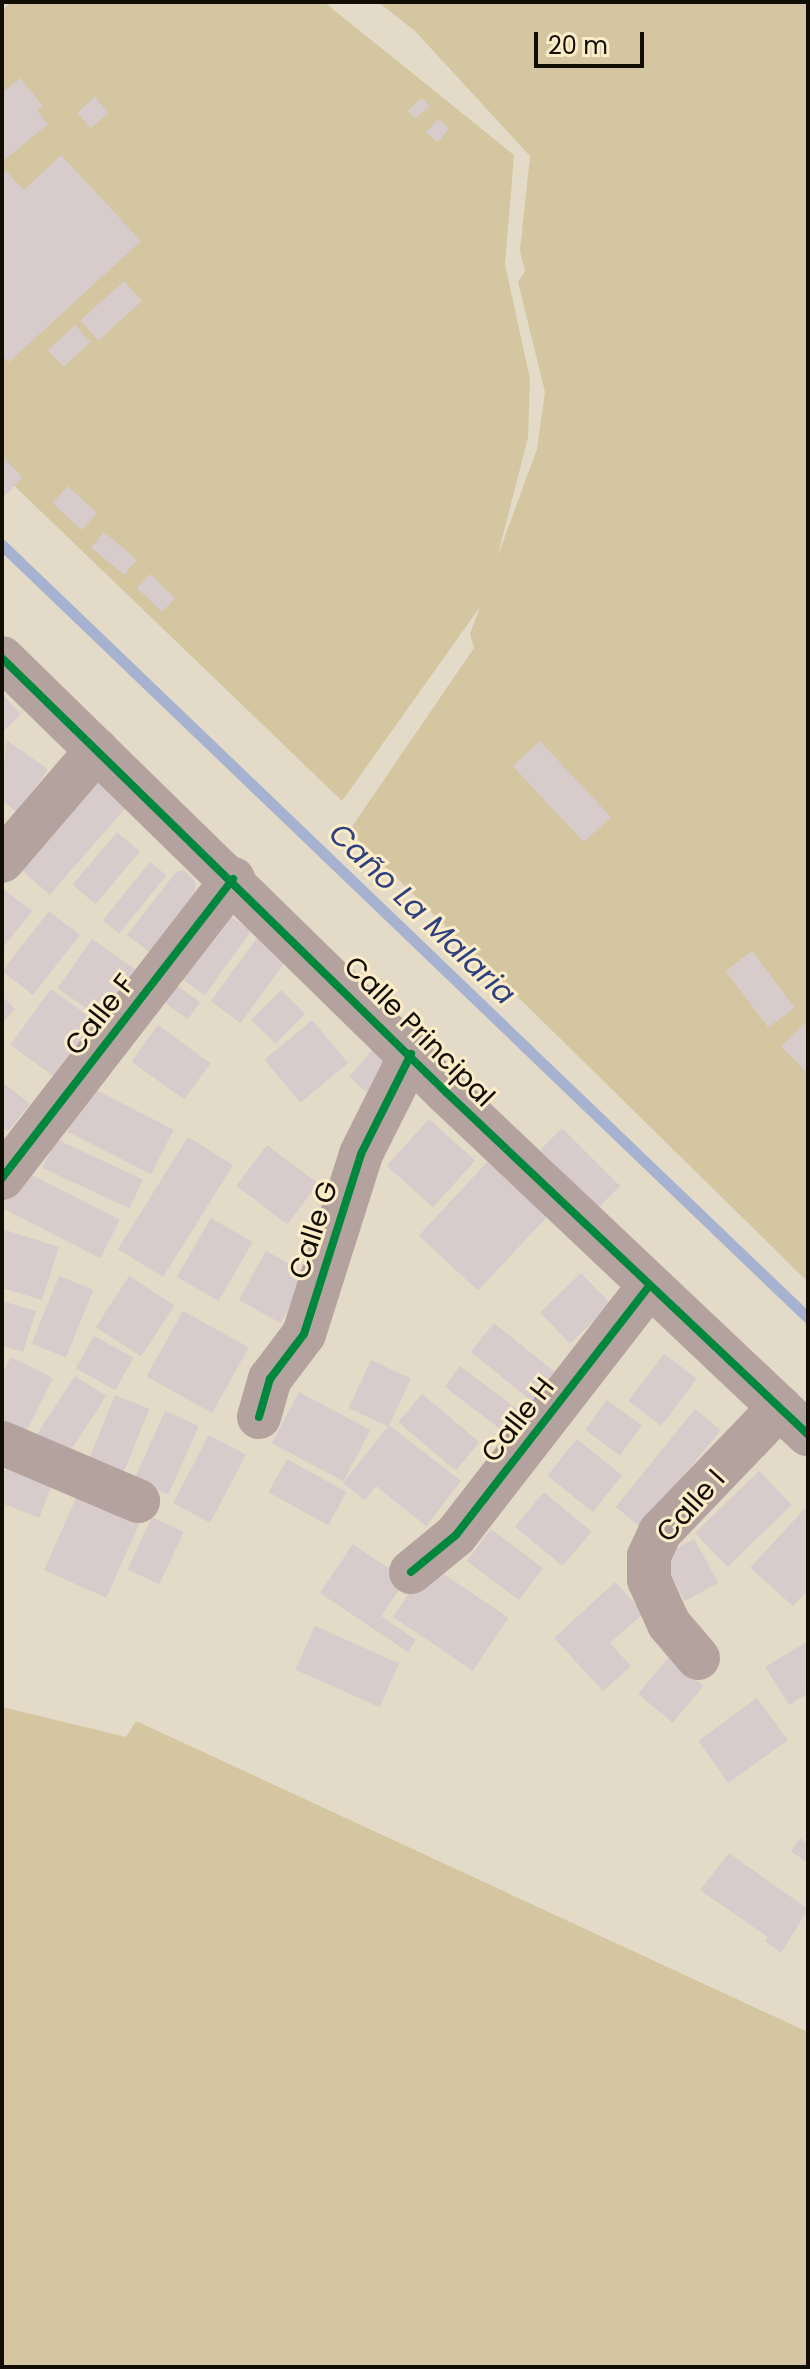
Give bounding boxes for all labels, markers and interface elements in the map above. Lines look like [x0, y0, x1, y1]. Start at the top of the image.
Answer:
scale bar [538, 16, 648, 66]
text: 20 m [548, 29, 608, 62]
water label: Caño La Malaria [321, 816, 523, 1012]
street label: Calle Principal [337, 950, 501, 1114]
street label: Calle F [58, 968, 142, 1062]
street label: Calle G [282, 1177, 346, 1283]
street label: Calle H [474, 1371, 562, 1469]
street label: Calle I [650, 1463, 732, 1549]

